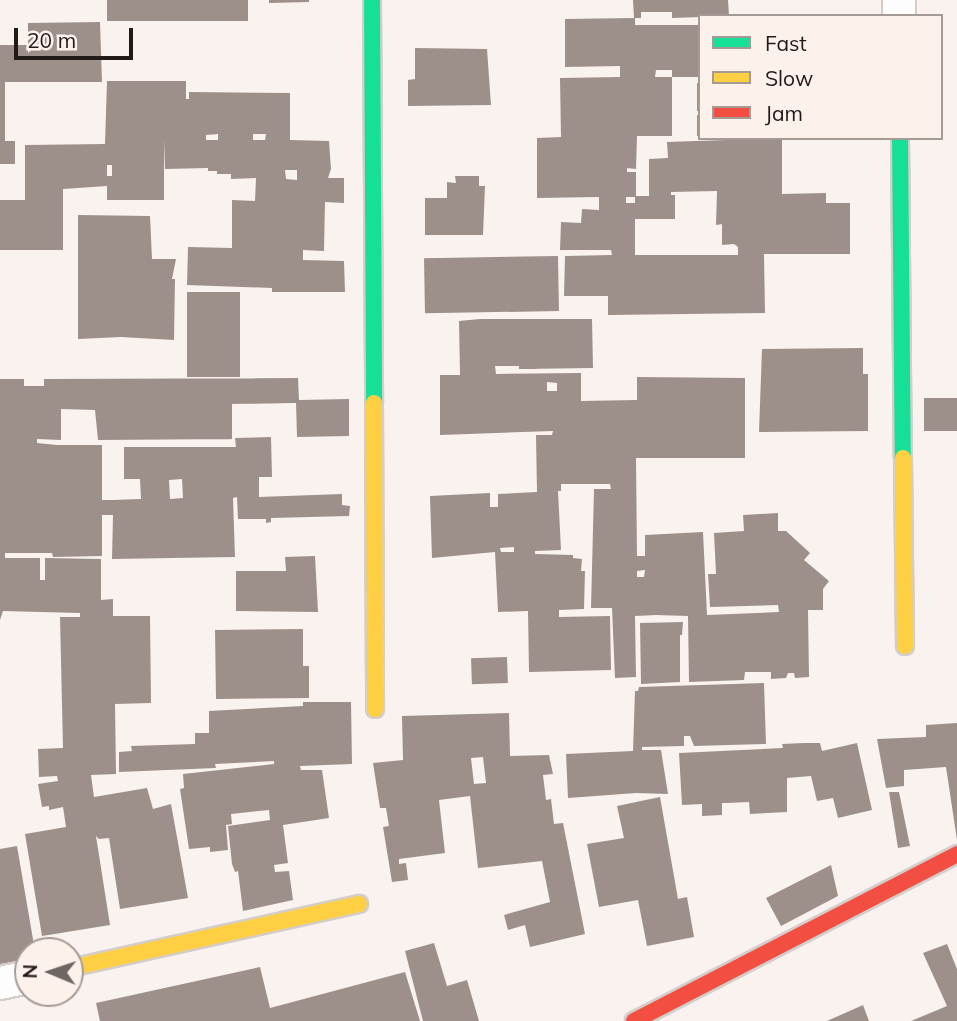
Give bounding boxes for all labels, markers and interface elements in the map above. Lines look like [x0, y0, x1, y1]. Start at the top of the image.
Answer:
scale bar [18, 14, 136, 58]
legend [698, 14, 943, 140]
text: 20 m [27, 27, 76, 53]
text: Fast [765, 30, 807, 56]
text: Slow [765, 65, 813, 91]
text: Jam [765, 100, 803, 126]
north arrow [14, 937, 84, 1007]
text: N [18, 964, 42, 979]

